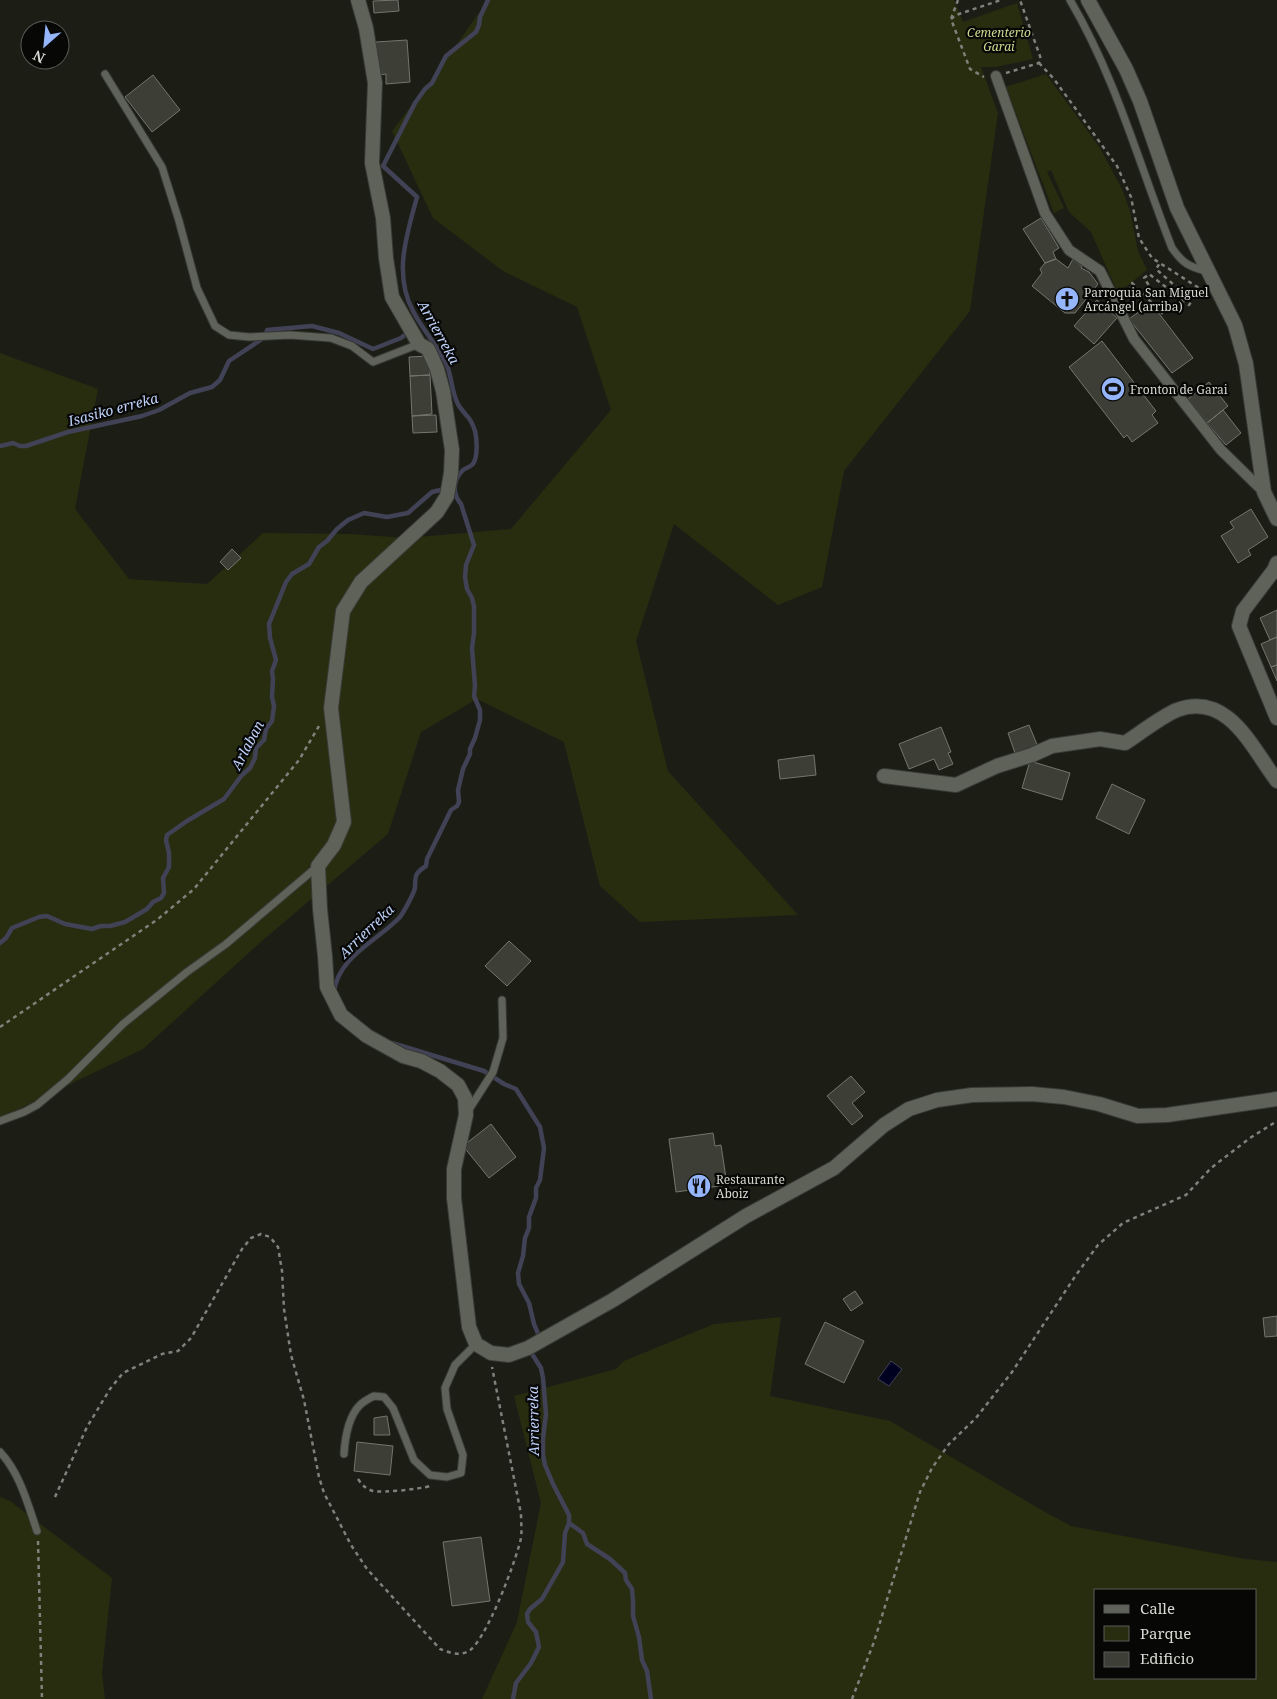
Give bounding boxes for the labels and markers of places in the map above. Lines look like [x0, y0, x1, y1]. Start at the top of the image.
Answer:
place label: Parroquia San Miguel Arcángel (arriba) [1084, 284, 1209, 315]
church icon: Parroquia San Miguel Arcángel (arriba) [1054, 286, 1080, 312]
sports icon: Fronton de Garai [1100, 376, 1126, 402]
place label: Fronton de Garai [1130, 381, 1228, 398]
place label: Restaurante Aboiz [716, 1171, 785, 1202]
restaurant icon: Restaurante Aboiz [686, 1173, 712, 1199]

